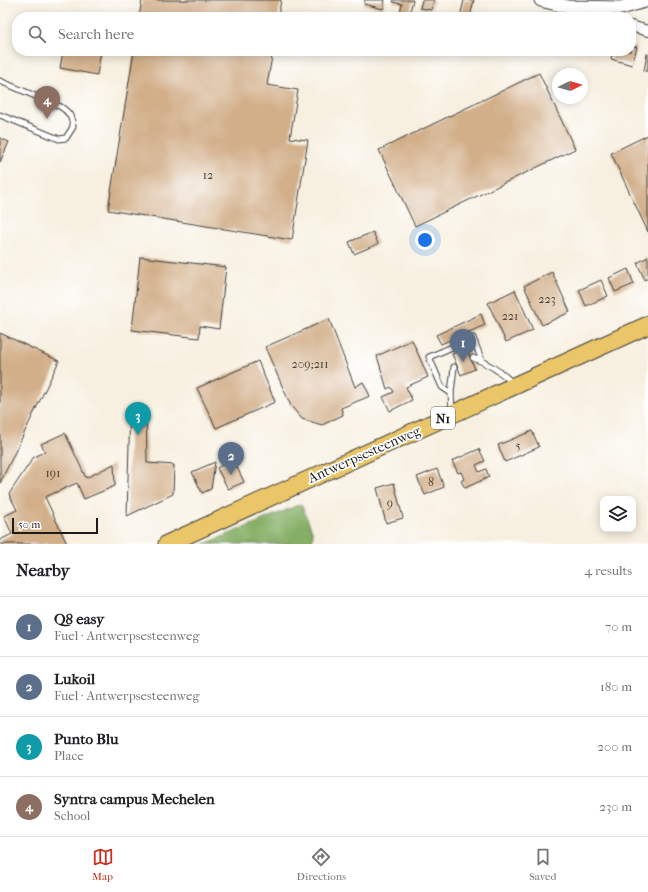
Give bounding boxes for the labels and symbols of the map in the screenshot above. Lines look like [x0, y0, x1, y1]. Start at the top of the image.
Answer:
north arrow [552, 68, 588, 104]
pin: 4 [34, 86, 60, 119]
house number: 12 [203, 168, 213, 182]
your location [415, 230, 435, 250]
house number: 223 [538, 292, 556, 306]
house number: 221 [502, 309, 518, 323]
pin: 1 [450, 329, 476, 362]
house number: 209;211 [292, 357, 328, 371]
pin: 3 [125, 402, 151, 435]
road number: N1 [431, 407, 455, 429]
street label: Antwerpsesteenweg [304, 422, 424, 487]
house number: 5 [515, 439, 521, 453]
pin: 2 [218, 442, 244, 475]
house number: 191 [46, 466, 60, 480]
house number: 8 [428, 475, 434, 489]
house number: 9 [387, 496, 393, 510]
scale bar [12, 516, 98, 535]

